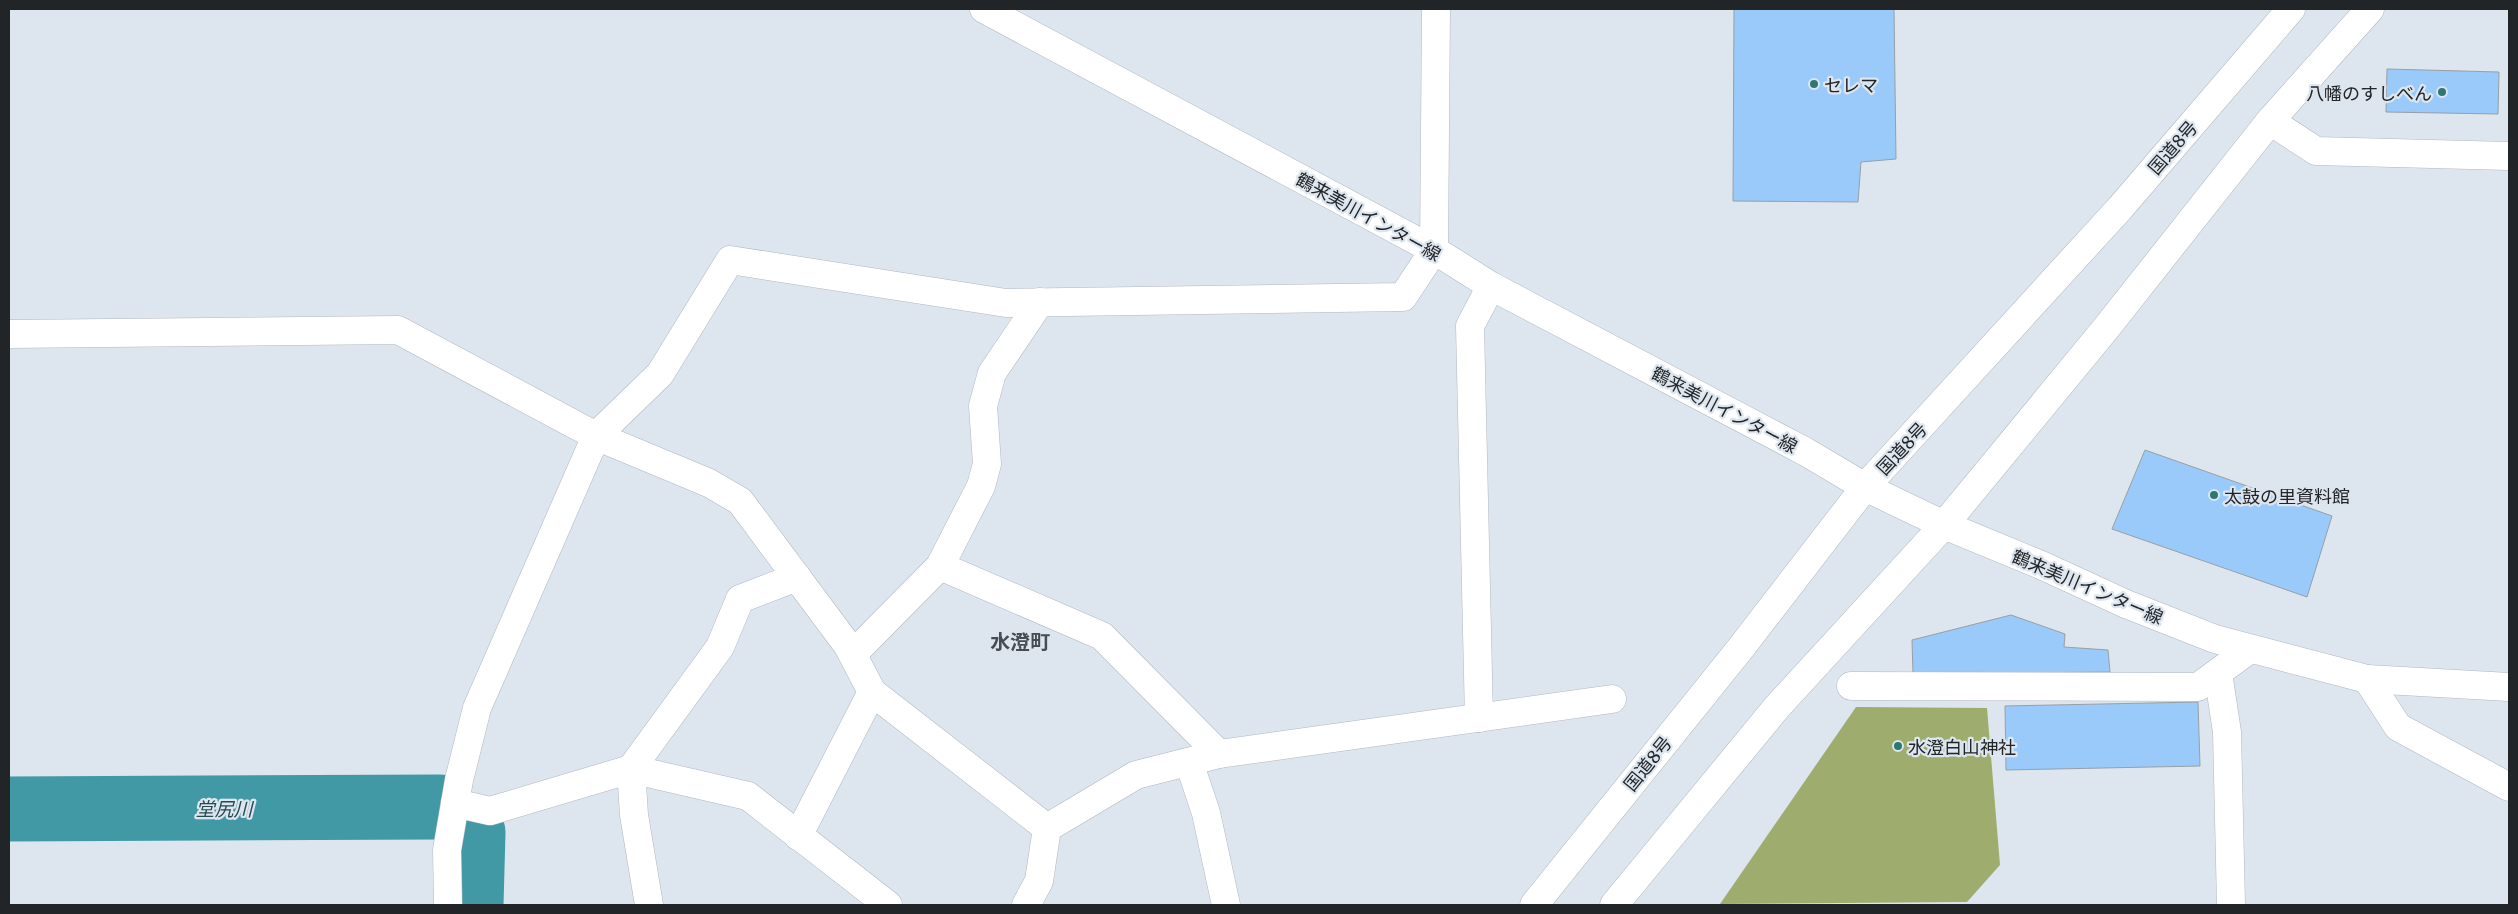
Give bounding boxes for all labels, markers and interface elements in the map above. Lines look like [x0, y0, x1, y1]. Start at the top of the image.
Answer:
place label: セレマ [1824, 71, 1878, 98]
marker: セレマ [1808, 78, 1820, 90]
place label: 八幡のすしべん [2306, 79, 2432, 106]
marker: 八幡のすしべん [2436, 86, 2448, 98]
street label: 国道8号 [2141, 114, 2203, 180]
street label: 鶴来美川インター線 [1292, 165, 1446, 267]
street label: 鶴来美川インター線 [1647, 359, 1803, 459]
street label: 国道8号 [1869, 415, 1933, 481]
place label: 太鼓の里資料館 [2224, 482, 2350, 509]
marker: 太鼓の里資料館 [2208, 489, 2220, 501]
street label: 鶴来美川インター線 [2008, 542, 2168, 630]
district label: 水澄町 [990, 625, 1050, 655]
street label: 国道8号 [1616, 730, 1678, 796]
place label: 水澄白山神社 [1908, 733, 2016, 760]
marker: 水澄白山神社 [1892, 740, 1904, 752]
water label: 堂尻川 [195, 794, 254, 822]

